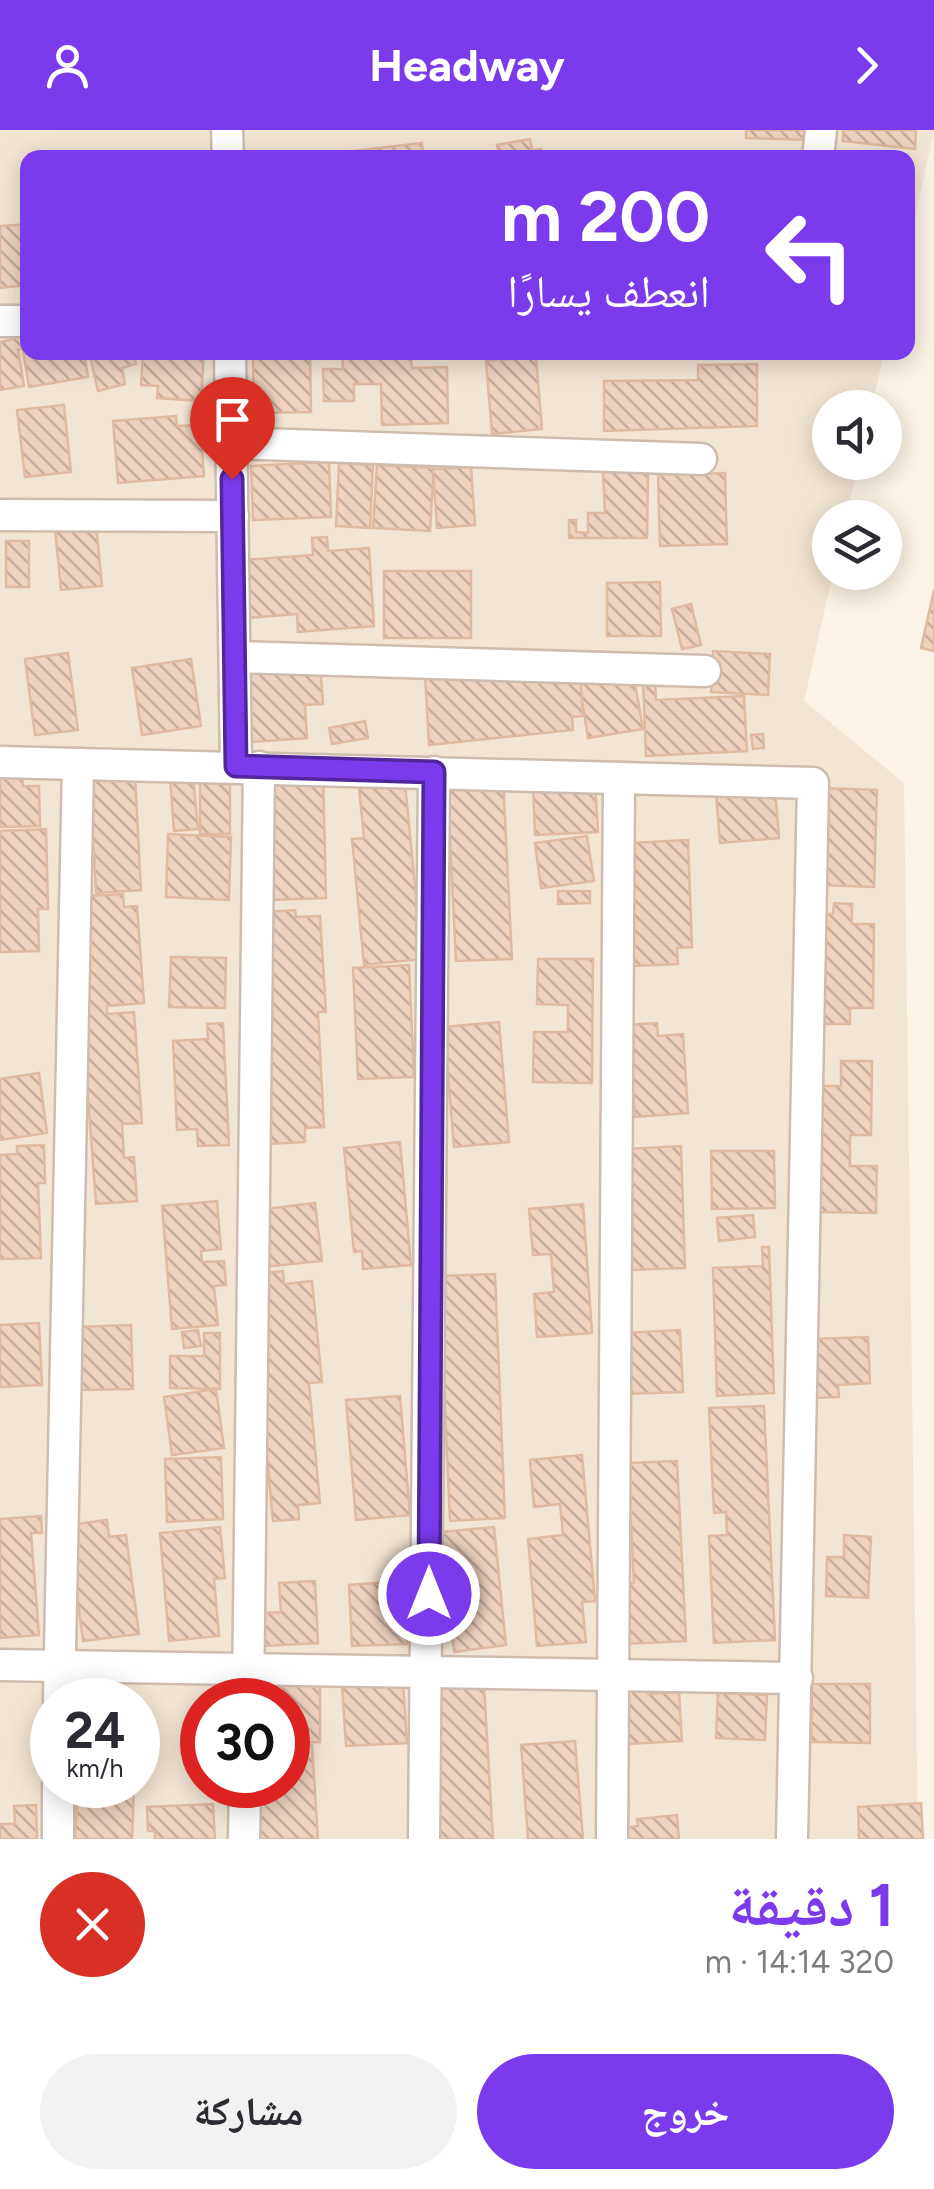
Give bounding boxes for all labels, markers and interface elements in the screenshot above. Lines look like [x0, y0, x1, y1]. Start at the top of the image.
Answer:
icon: person [40, 38, 95, 93]
text: Headway [369, 38, 565, 92]
icon: forward [839, 38, 894, 93]
text: 200 m [501, 174, 710, 259]
icon: left [745, 190, 875, 320]
text: انعطف يسارًا [507, 264, 710, 318]
pin [190, 377, 275, 480]
map controls [812, 390, 902, 590]
button: sound [812, 390, 902, 480]
icon: arrive [205, 392, 260, 447]
button: layers [812, 500, 902, 590]
position arrow [377, 1542, 481, 1646]
speed limit sign: 30 [180, 1678, 310, 1808]
text: 24 [65, 1700, 125, 1761]
text: km/h [66, 1753, 124, 1783]
text: 1 دقيقة [728, 1869, 894, 1941]
button: close [40, 1872, 145, 1977]
text: 320 m · 14:14 [705, 1943, 894, 1981]
button: مشاركة [40, 2054, 457, 2169]
button: خروج [477, 2054, 894, 2169]

